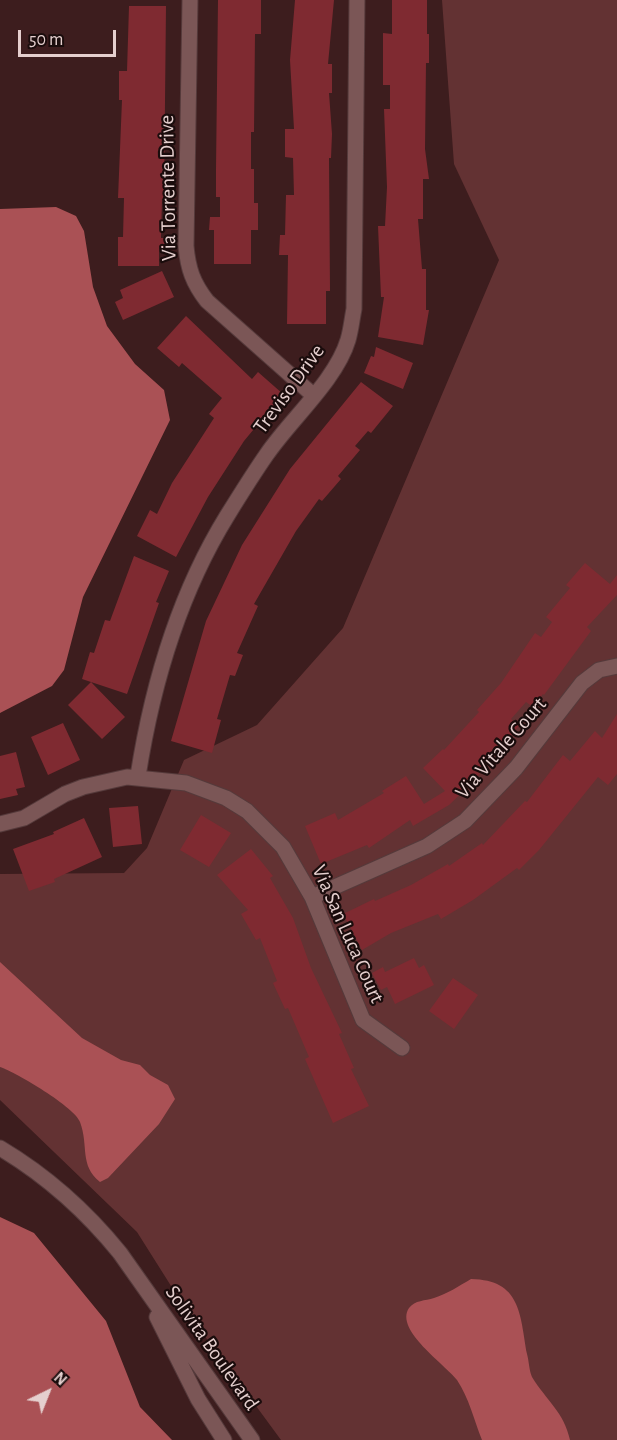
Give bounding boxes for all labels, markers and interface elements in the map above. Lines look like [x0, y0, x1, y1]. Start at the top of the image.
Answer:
scale bar [21, 18, 118, 56]
text: 50 m [29, 31, 63, 49]
street label: Via Torrente Drive [154, 115, 182, 261]
street label: Treviso Drive [248, 339, 330, 439]
street label: Via Vitale Court [450, 692, 552, 804]
street label: Via San Luca Court [306, 861, 390, 1007]
street label: Solivita Boulevard [160, 1281, 264, 1415]
north arrow [18, 1362, 78, 1422]
text: N [51, 1369, 70, 1388]

